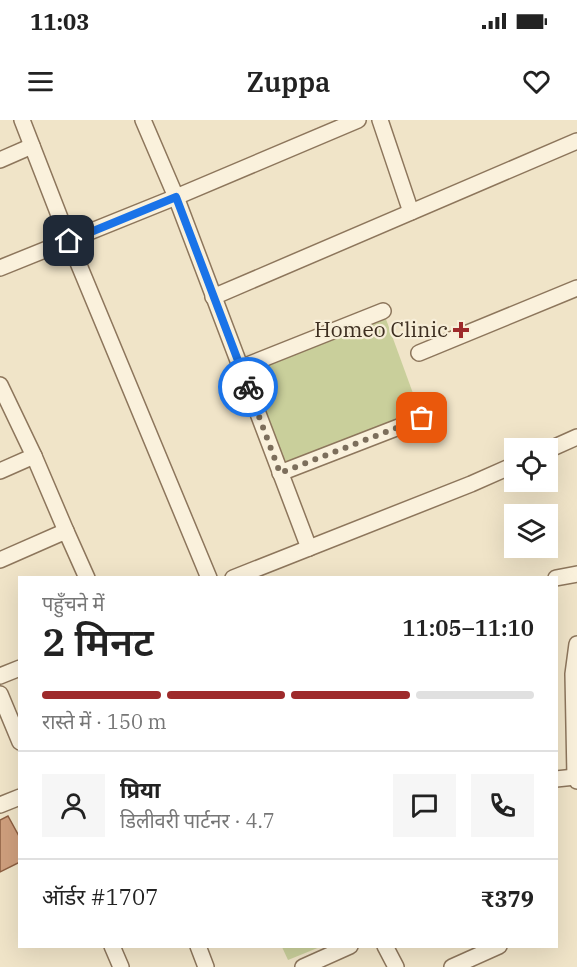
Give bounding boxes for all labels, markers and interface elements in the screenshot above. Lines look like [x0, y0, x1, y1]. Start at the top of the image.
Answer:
text: 11:03 [30, 7, 89, 36]
text: Zuppa [247, 64, 330, 99]
icon: menu [24, 65, 57, 98]
icon: heart [520, 65, 553, 98]
pin [43, 215, 94, 266]
icon: home [52, 224, 85, 257]
place label: Homeo Clinic [314, 315, 448, 343]
marker: Homeo Clinic [452, 321, 470, 339]
courier [218, 357, 278, 417]
icon: bike [232, 371, 265, 404]
pin [396, 392, 447, 443]
icon: bag [405, 401, 438, 434]
map controls [504, 438, 558, 558]
button: locate [504, 438, 558, 492]
button: layers [504, 504, 558, 558]
text: पहुँचने में [42, 590, 104, 617]
text: 11:05–11:10 [402, 613, 534, 642]
text: 2 मिनट [42, 616, 154, 667]
text: रास्ते में · 150 m [42, 708, 167, 735]
button: person [42, 774, 105, 837]
button: chat [393, 774, 456, 837]
button: phone [471, 774, 534, 837]
text: प्रिया [120, 775, 160, 804]
text: डिलीवरी पार्टनर · 4.7 [120, 807, 275, 834]
text: ऑर्डर #1707 [42, 882, 158, 911]
text: ₹379 [480, 884, 534, 913]

